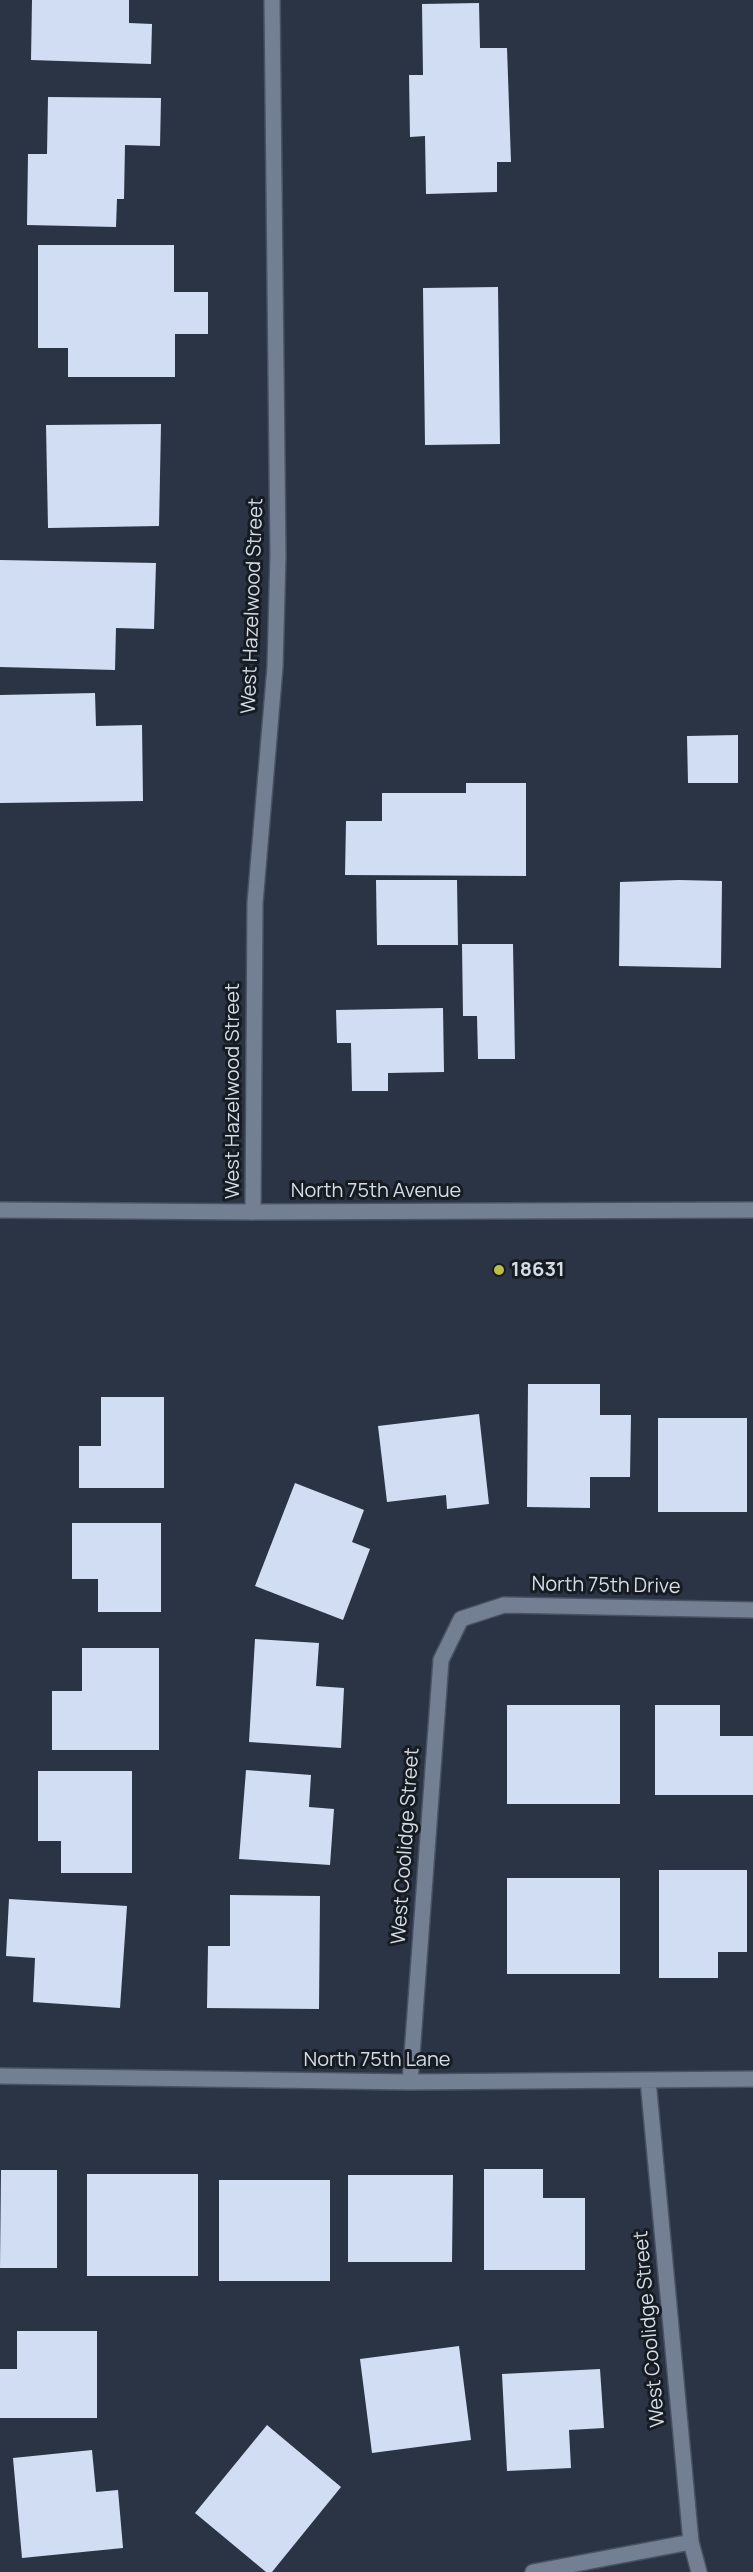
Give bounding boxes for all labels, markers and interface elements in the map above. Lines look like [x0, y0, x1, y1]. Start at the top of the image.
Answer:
street label: West Hazelwood Street [237, 498, 269, 714]
street label: West Hazelwood Street [221, 983, 245, 1199]
street label: North 75th Avenue [291, 1179, 461, 1203]
place label: 18631 [511, 1258, 565, 1282]
marker: 18631 [492, 1263, 506, 1277]
street label: North 75th Drive [531, 1573, 681, 1599]
street label: West Coolidge Street [387, 1747, 425, 1945]
street label: North 75th Lane [304, 2048, 450, 2072]
street label: West Coolidge Street [629, 2230, 671, 2428]

